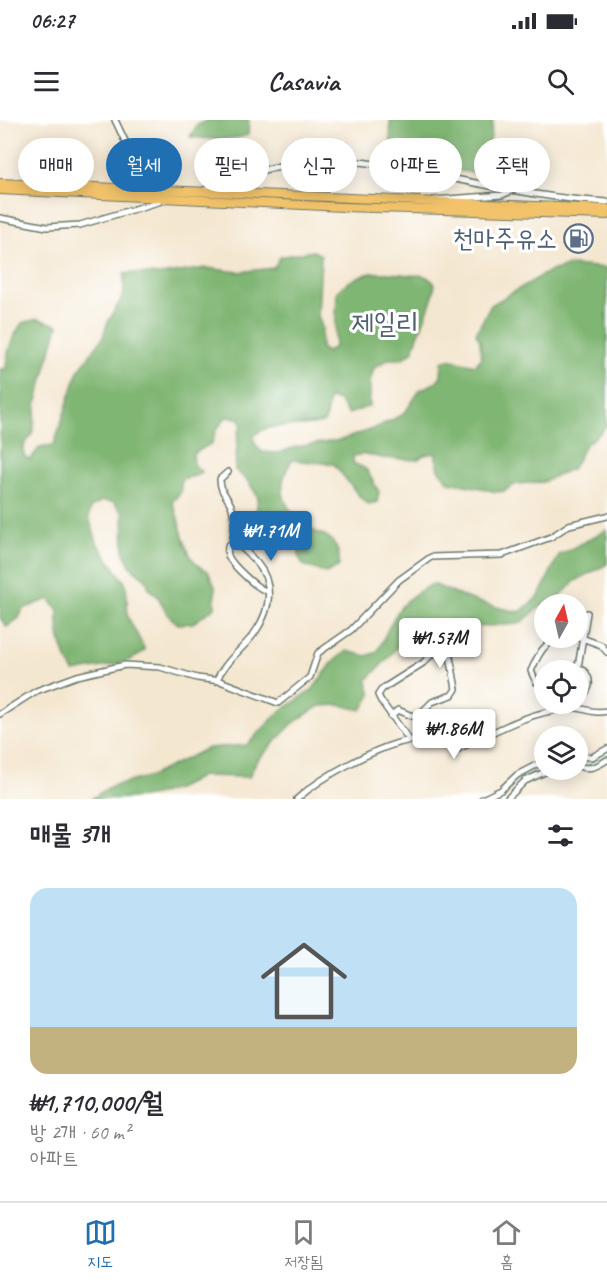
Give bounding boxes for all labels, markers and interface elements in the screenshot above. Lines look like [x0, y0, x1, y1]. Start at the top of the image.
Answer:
text: 06:27 [30, 7, 74, 35]
text: Casavia [268, 64, 339, 98]
icon: menu [30, 65, 63, 98]
icon: search [544, 65, 577, 98]
chip: 매매 [18, 138, 94, 192]
chip: 월세 [106, 138, 182, 192]
chip: 필터 [194, 138, 269, 192]
chip: 신규 [281, 138, 357, 192]
chip: 아파트 [369, 138, 462, 192]
chip: 주택 [474, 138, 550, 192]
place label: 천마주유소 [452, 222, 557, 255]
fuel station icon: 천마주유소 [562, 222, 594, 254]
district label: 제일리 [351, 305, 419, 340]
pin: ₩1.71M [222, 511, 320, 562]
text: ₩1.71M [244, 518, 298, 543]
north arrow [534, 594, 588, 648]
map controls [534, 594, 588, 780]
pin: ₩1.57M [391, 618, 489, 669]
text: ₩1.57M [413, 625, 467, 650]
button: locate [534, 660, 588, 714]
pin: ₩1.86M [405, 709, 503, 760]
text: ₩1.86M [427, 716, 481, 741]
button: layers [534, 726, 588, 780]
text: 매물 3개 [30, 818, 111, 851]
icon: filters [544, 819, 577, 852]
icon: home [250, 927, 358, 1035]
text: ₩1,710,000/월 [30, 1086, 163, 1119]
text: 방 2개 · 60 m² [30, 1120, 130, 1145]
text: 아파트 [30, 1146, 78, 1171]
tab: 지도 [84, 1216, 117, 1272]
tab: 저장됨 [284, 1216, 323, 1272]
tab: 홈 [490, 1216, 523, 1272]

